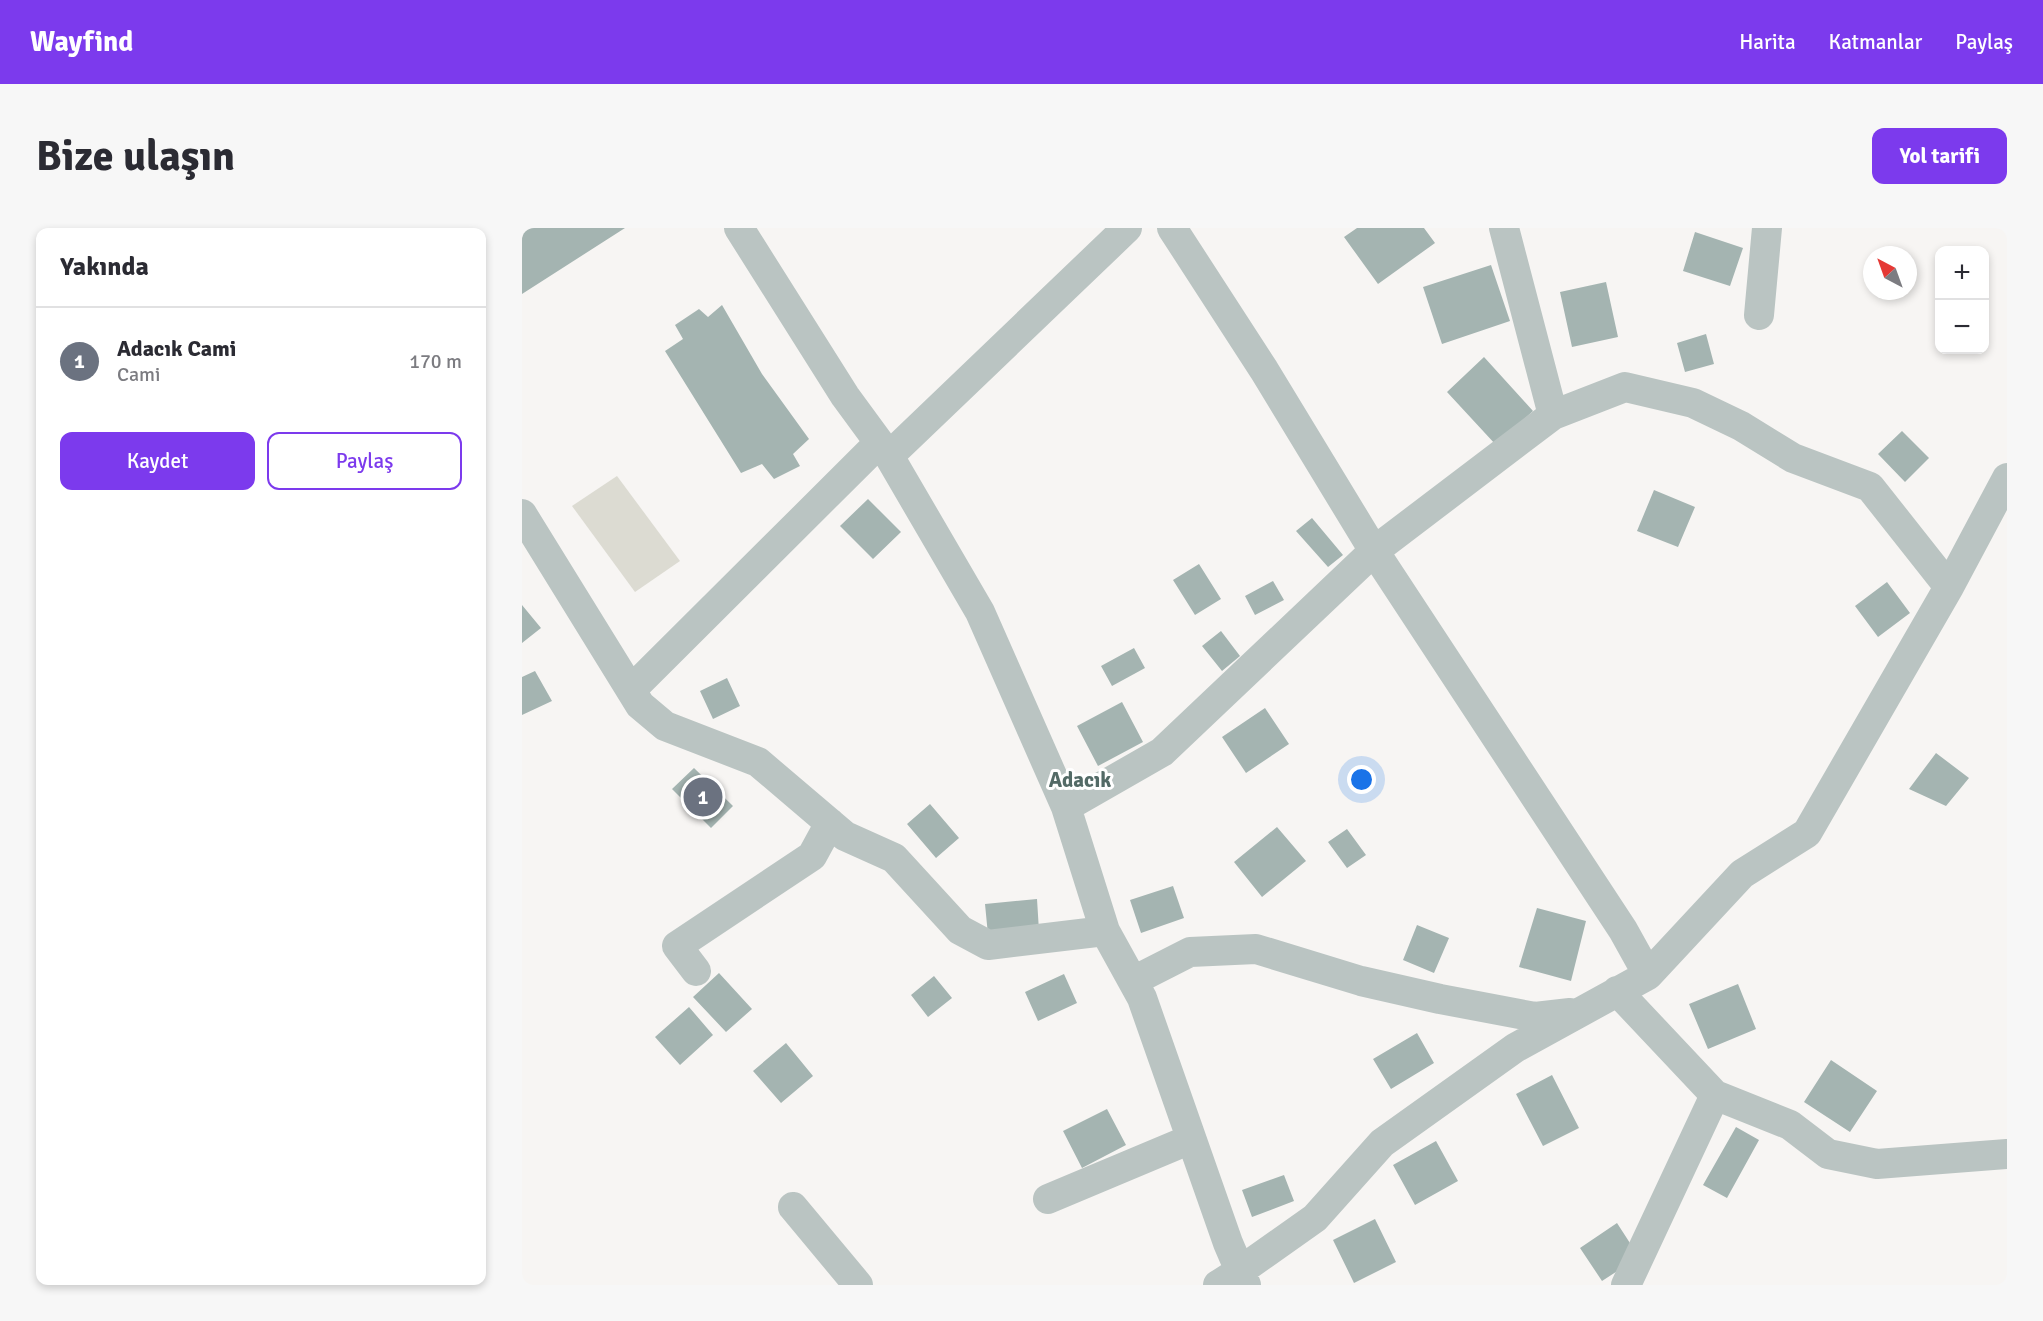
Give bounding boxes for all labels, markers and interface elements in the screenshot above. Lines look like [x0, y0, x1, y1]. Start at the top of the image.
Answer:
text: Wayfind [30, 25, 133, 59]
text: Harita [1739, 29, 1796, 55]
text: Katmanlar [1829, 29, 1922, 55]
text: Paylaş [1955, 29, 2013, 55]
button: Yol tarifi [1872, 128, 2007, 184]
text: Bize ulaşın [36, 131, 235, 182]
north arrow [1863, 246, 1917, 300]
map controls [1935, 246, 1989, 354]
button: + [1935, 246, 1989, 300]
text: Yakında [60, 251, 149, 283]
button: − [1935, 300, 1989, 354]
text: Adacık Cami [117, 335, 236, 362]
text: 1 [74, 349, 85, 374]
text: 170 m [409, 349, 462, 374]
text: Cami [117, 362, 160, 387]
button: Kaydet [60, 432, 255, 490]
button: Paylaş [267, 432, 462, 490]
your location [1347, 765, 1376, 794]
district label: Adacık [1049, 767, 1111, 793]
pin: 1 [684, 774, 723, 820]

